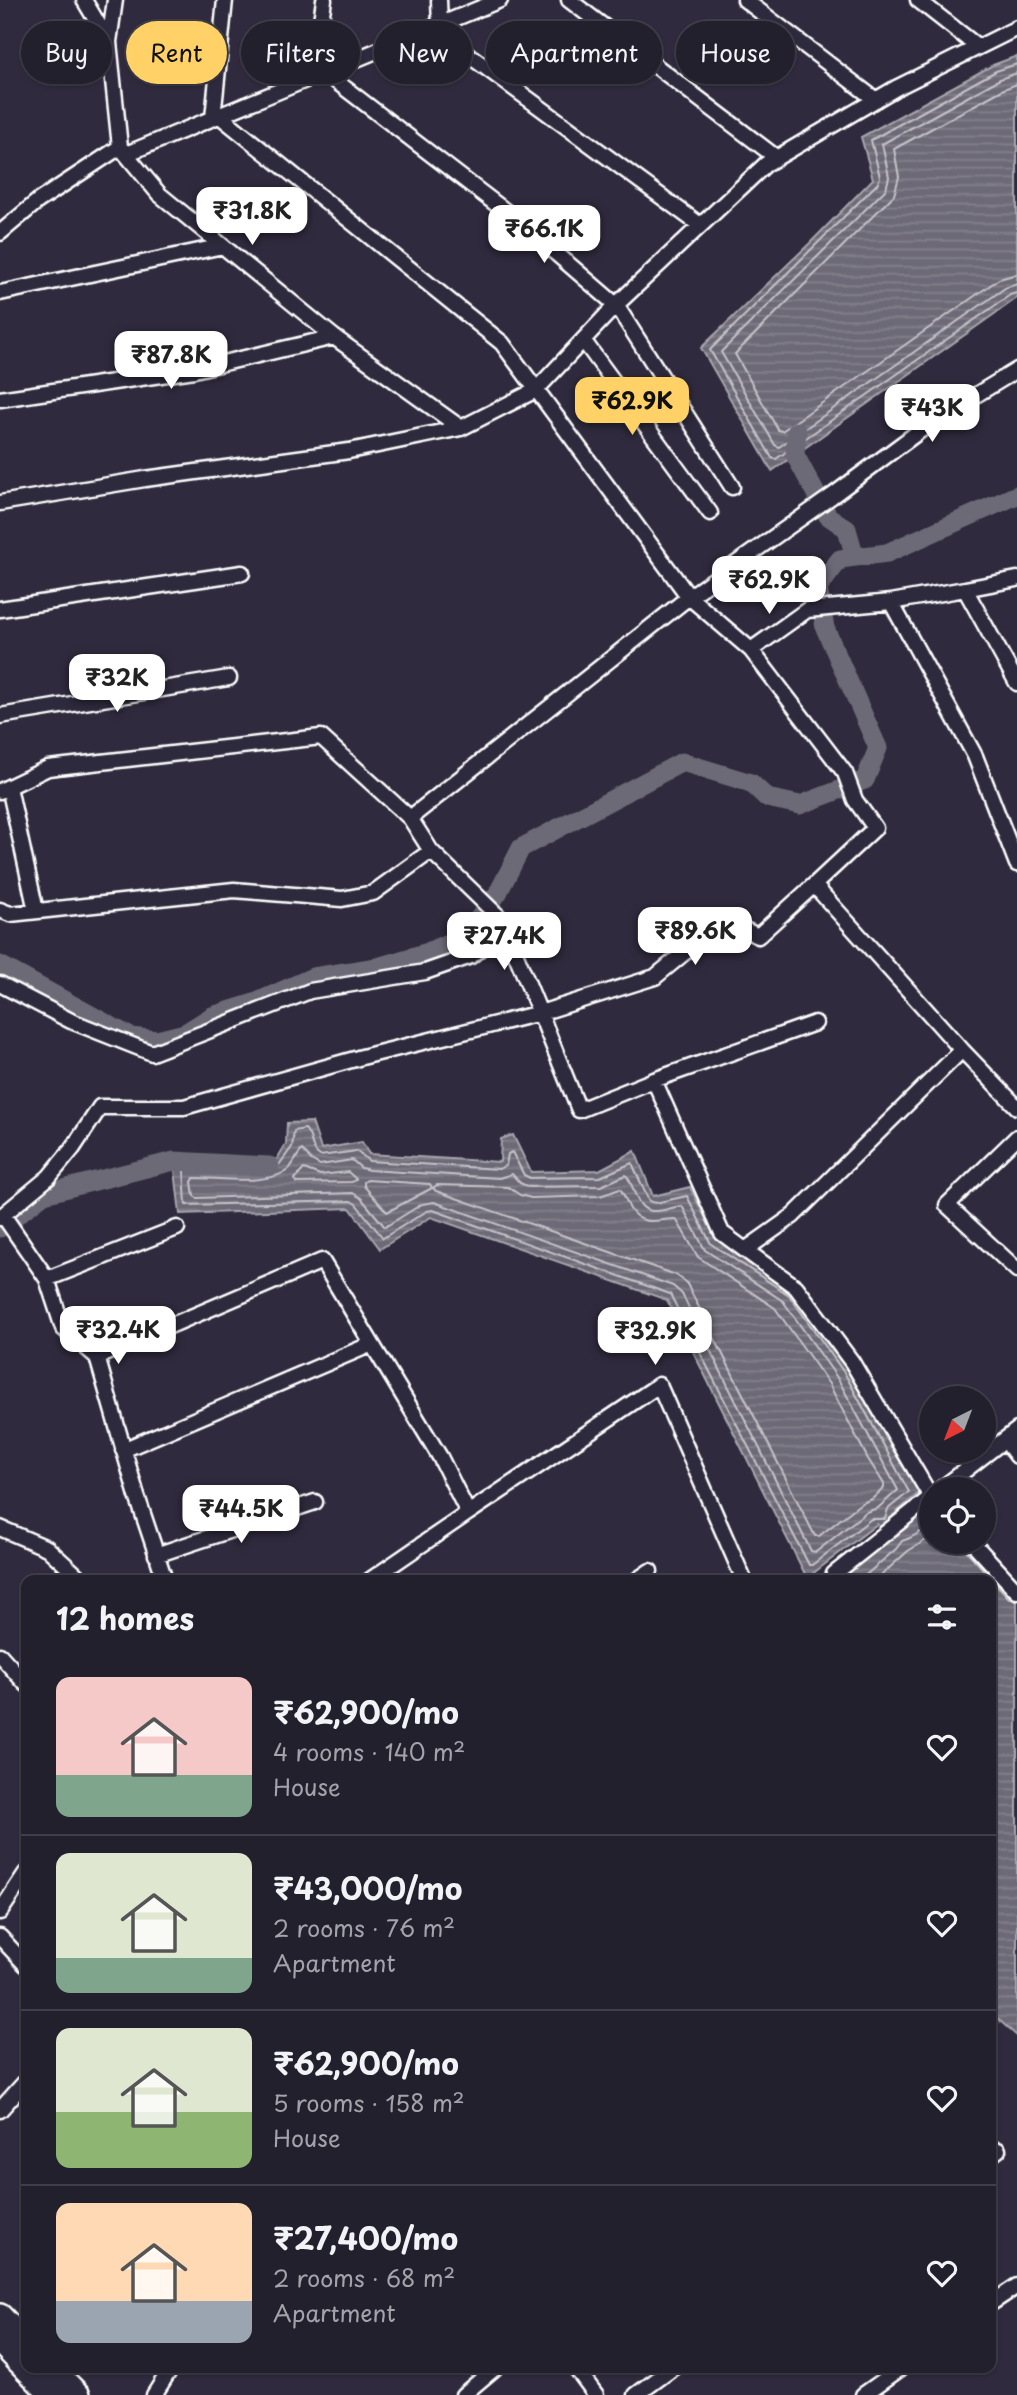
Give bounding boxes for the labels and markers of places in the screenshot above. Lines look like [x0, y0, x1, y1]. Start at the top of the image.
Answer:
pin: ₹31.8K [195, 188, 309, 247]
pin: ₹66.1K [487, 205, 601, 265]
pin: ₹87.8K [114, 332, 228, 391]
pin: ₹62.9K [575, 378, 689, 437]
pin: ₹43K [891, 384, 973, 444]
pin: ₹62.9K [712, 556, 826, 616]
pin: ₹32K [76, 654, 158, 714]
pin: ₹89.6K [638, 908, 752, 967]
pin: ₹27.4K [447, 912, 561, 972]
pin: ₹32.4K [61, 1306, 175, 1366]
pin: ₹32.9K [598, 1308, 712, 1367]
pin: ₹44.5K [184, 1486, 298, 1545]

